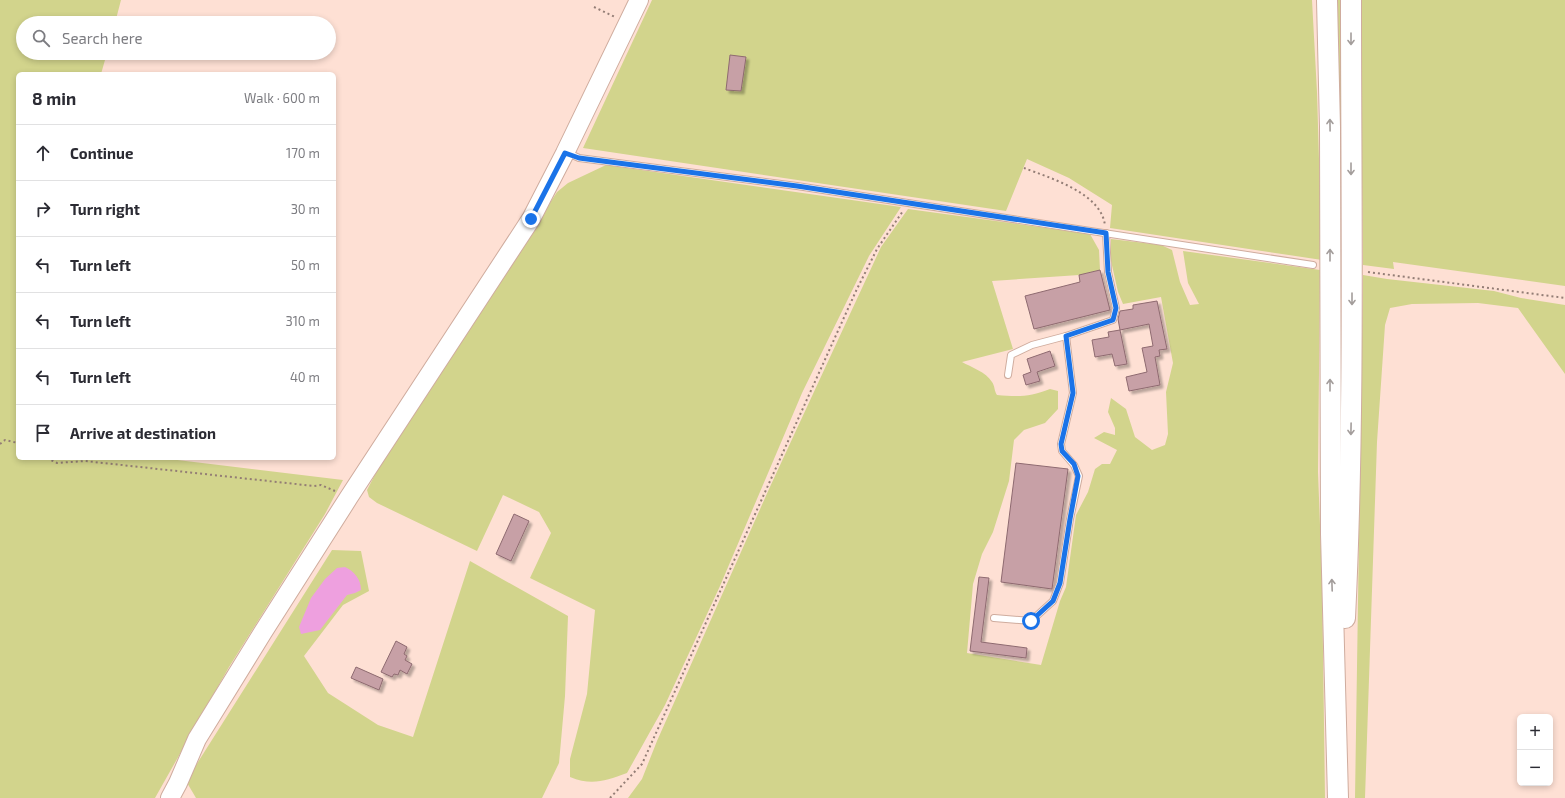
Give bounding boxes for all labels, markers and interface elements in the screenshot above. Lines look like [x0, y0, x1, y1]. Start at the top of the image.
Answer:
search box [16, 16, 336, 60]
icon: search [30, 27, 52, 49]
text: Search here [62, 29, 143, 47]
one-way arrow [1347, 32, 1355, 45]
text: 8 min [32, 88, 76, 108]
text: Walk · 600 m [244, 90, 320, 106]
one-way arrow [1326, 119, 1333, 132]
icon: ahead [32, 142, 54, 164]
text: Continue [70, 144, 133, 162]
text: 170 m [286, 145, 320, 161]
one-way arrow [1347, 162, 1355, 175]
icon: right [32, 198, 54, 220]
text: Turn right [70, 200, 140, 218]
text: 30 m [291, 201, 320, 217]
route end [522, 210, 540, 228]
one-way arrow [1326, 249, 1334, 262]
icon: left [32, 254, 54, 276]
text: Turn left [70, 256, 131, 274]
text: 50 m [291, 257, 320, 273]
one-way arrow [1348, 292, 1356, 305]
icon: left [32, 310, 54, 332]
text: Turn left [70, 312, 131, 330]
text: 310 m [285, 313, 320, 329]
icon: left [32, 366, 54, 388]
text: Turn left [70, 368, 131, 386]
text: 40 m [290, 369, 320, 385]
one-way arrow [1326, 379, 1334, 392]
icon: arrive [32, 422, 54, 444]
one-way arrow [1347, 422, 1354, 435]
text: Arrive at destination [70, 424, 216, 442]
one-way arrow [1329, 579, 1336, 592]
route start [1022, 612, 1040, 630]
map controls [1517, 714, 1553, 786]
button: + [1517, 714, 1553, 750]
button: − [1517, 750, 1553, 786]

